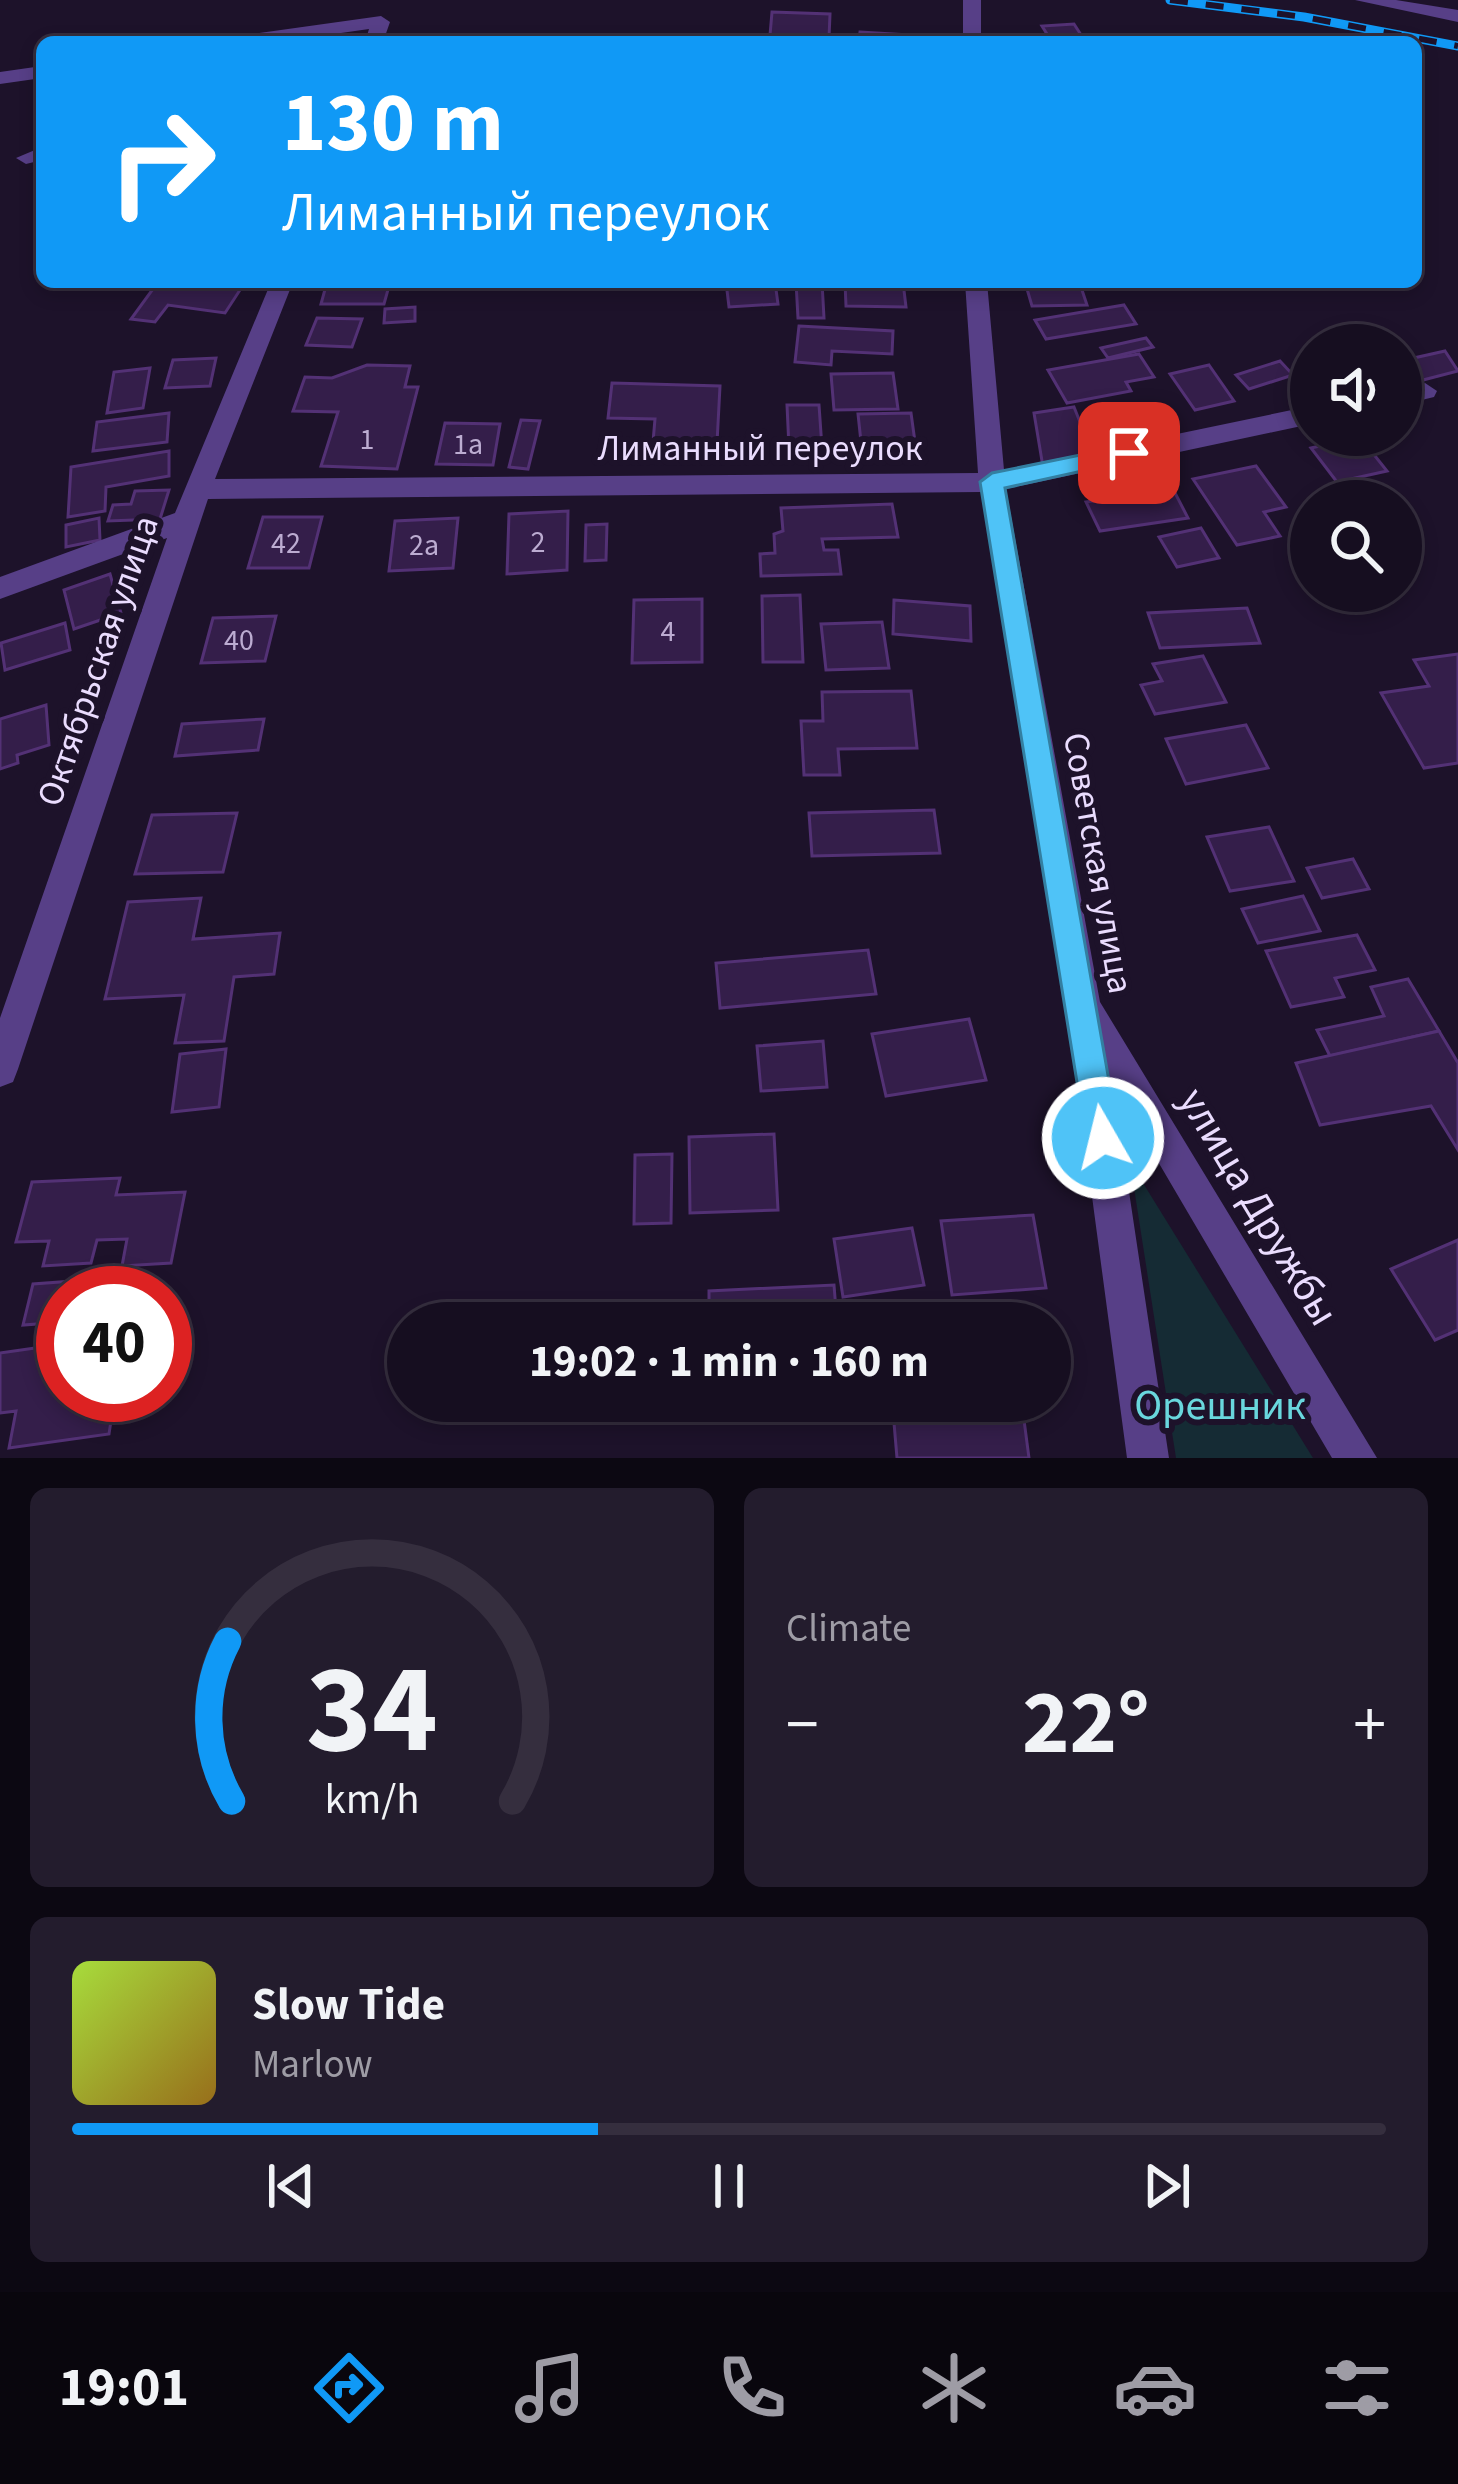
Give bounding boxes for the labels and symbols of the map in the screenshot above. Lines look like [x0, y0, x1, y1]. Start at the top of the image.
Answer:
pin [1078, 402, 1180, 504]
house number: 1 [360, 418, 374, 461]
house number: 1а [453, 423, 483, 466]
street label: Лиманный переулок [597, 423, 923, 474]
street label: Октябрьская улица [24, 509, 172, 813]
house number: 2 [531, 521, 545, 564]
house number: 42 [271, 522, 301, 565]
house number: 2а [409, 524, 439, 567]
house number: 4 [661, 610, 676, 653]
house number: 40 [224, 619, 254, 662]
street label: Советская улица [1050, 729, 1146, 997]
position arrow [1040, 1075, 1166, 1201]
street label: улица Дружбы [1163, 1077, 1353, 1337]
speed limit sign: 40 [36, 1266, 192, 1422]
park label: Орешник [1134, 1376, 1306, 1436]

